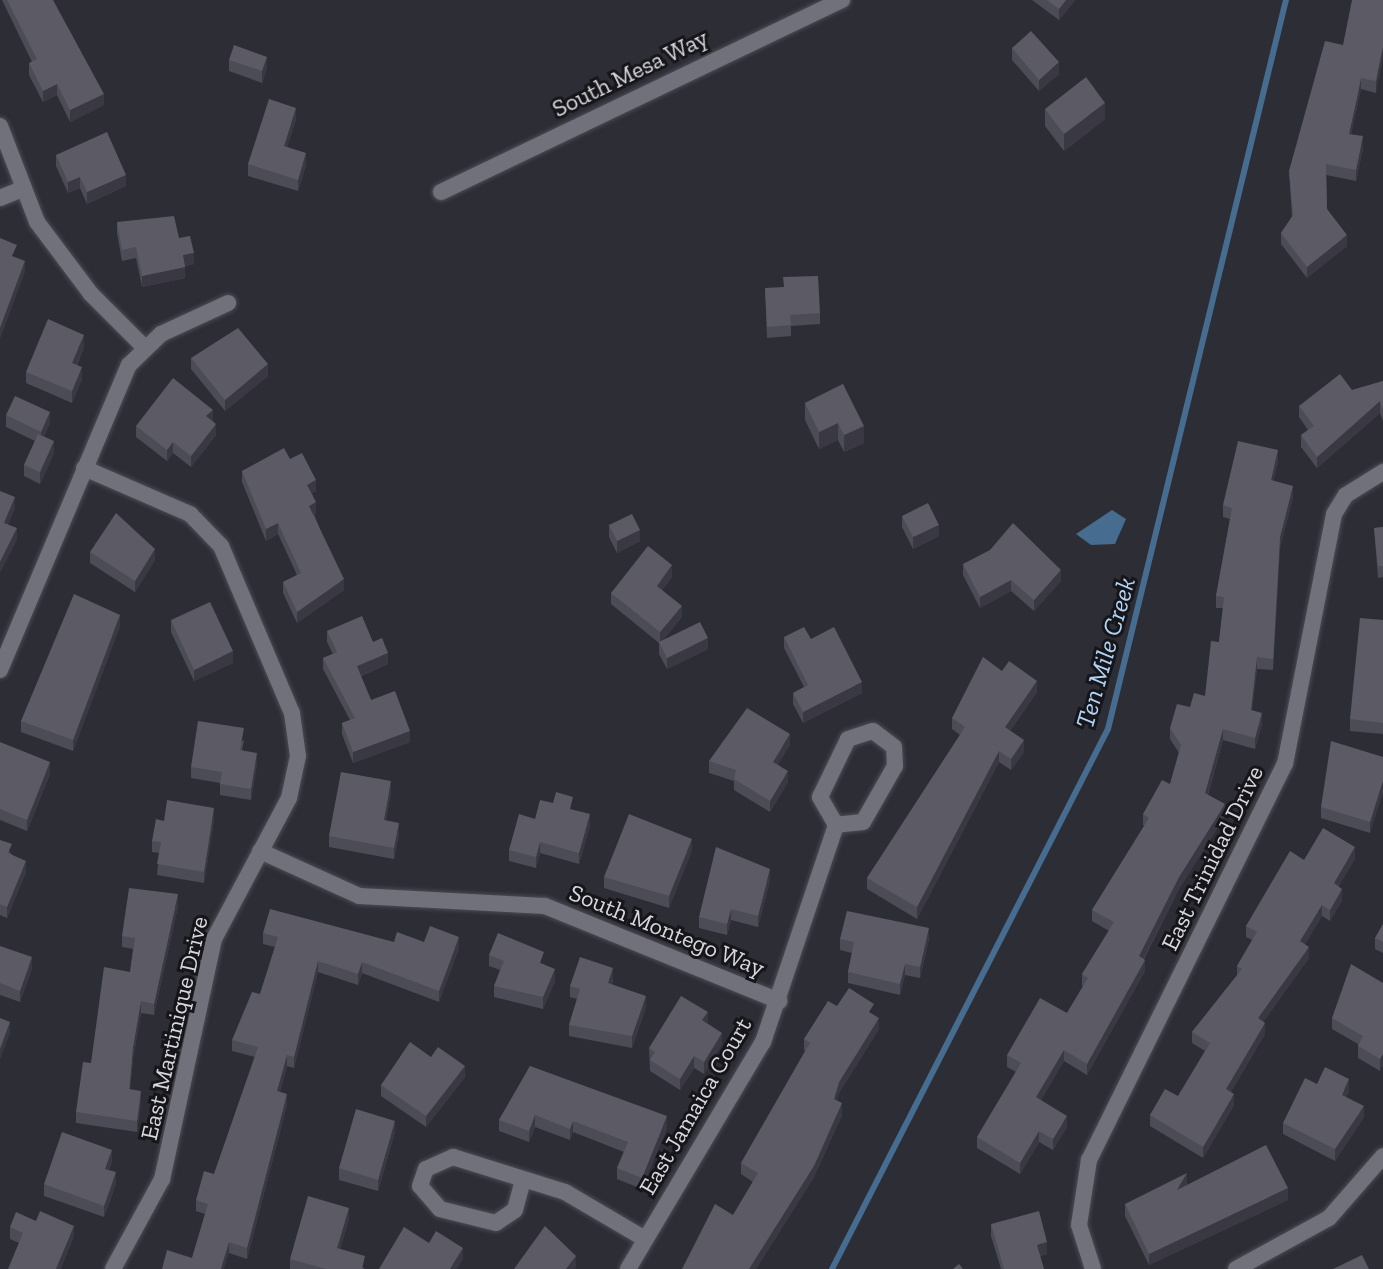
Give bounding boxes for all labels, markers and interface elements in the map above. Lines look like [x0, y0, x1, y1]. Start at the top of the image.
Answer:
street label: South Mesa Way [547, 23, 713, 123]
water label: Ten Mile Creek [1069, 574, 1143, 732]
street label: East Trinidad Drive [1155, 761, 1269, 955]
street label: South Montego Way [565, 878, 769, 982]
street label: East Martinique Drive [134, 913, 214, 1143]
street label: East Jamaica Court [633, 1012, 757, 1200]

